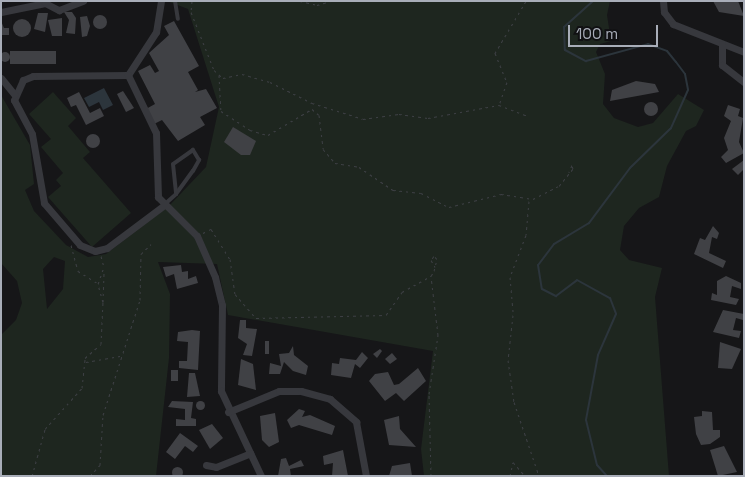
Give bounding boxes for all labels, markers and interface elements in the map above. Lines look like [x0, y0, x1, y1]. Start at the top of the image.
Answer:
scale bar [570, 15, 660, 47]
text: 100 m [576, 24, 618, 43]

